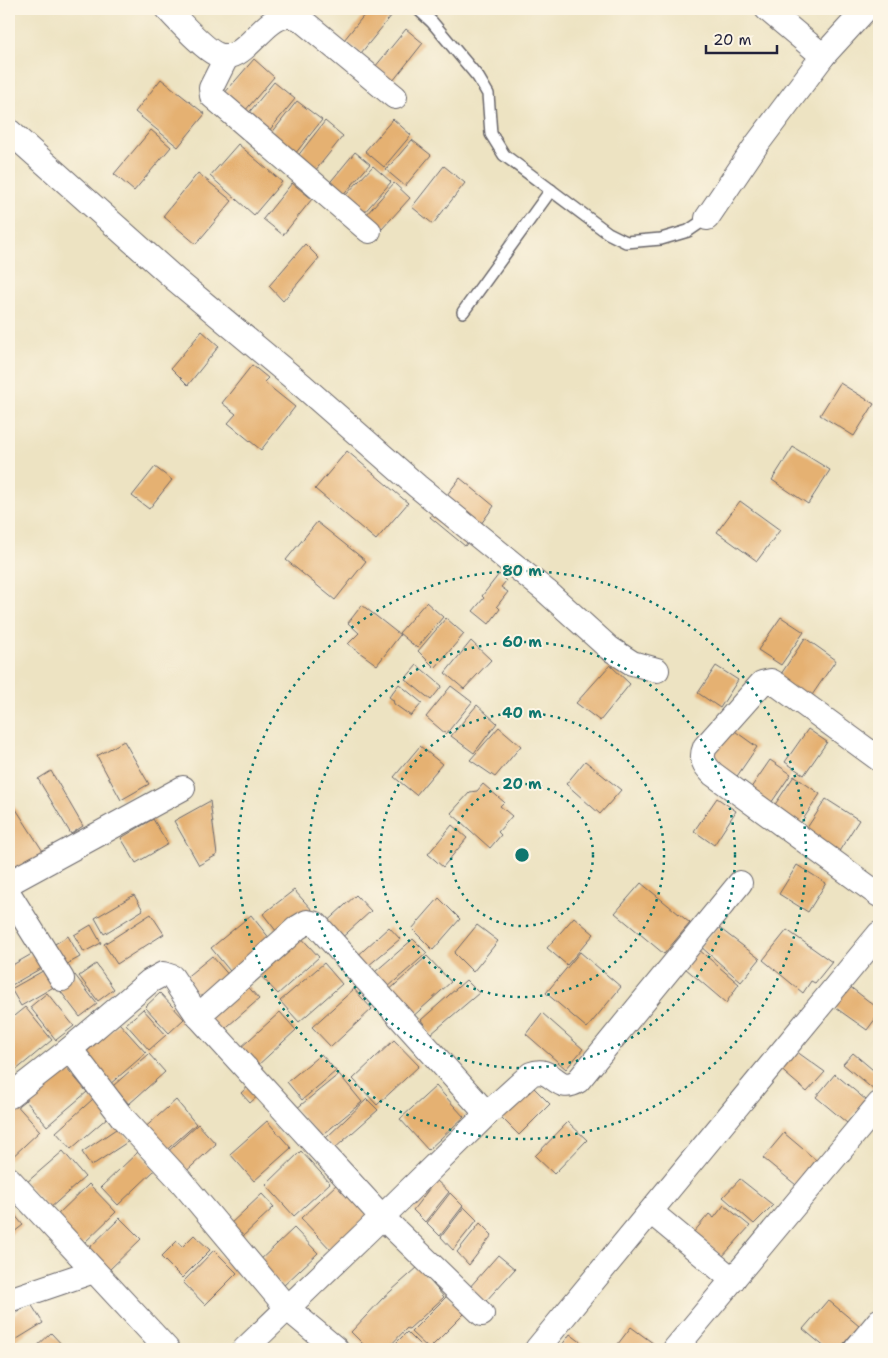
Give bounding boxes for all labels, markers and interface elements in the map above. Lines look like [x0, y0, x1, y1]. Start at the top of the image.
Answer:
scale bar [706, 22, 777, 54]
text: 20 m [713, 30, 752, 50]
text: 80 m [502, 561, 542, 581]
text: 60 m [502, 632, 542, 652]
text: 40 m [502, 703, 542, 723]
text: 20 m [502, 774, 542, 794]
centre of rings [513, 846, 531, 864]

